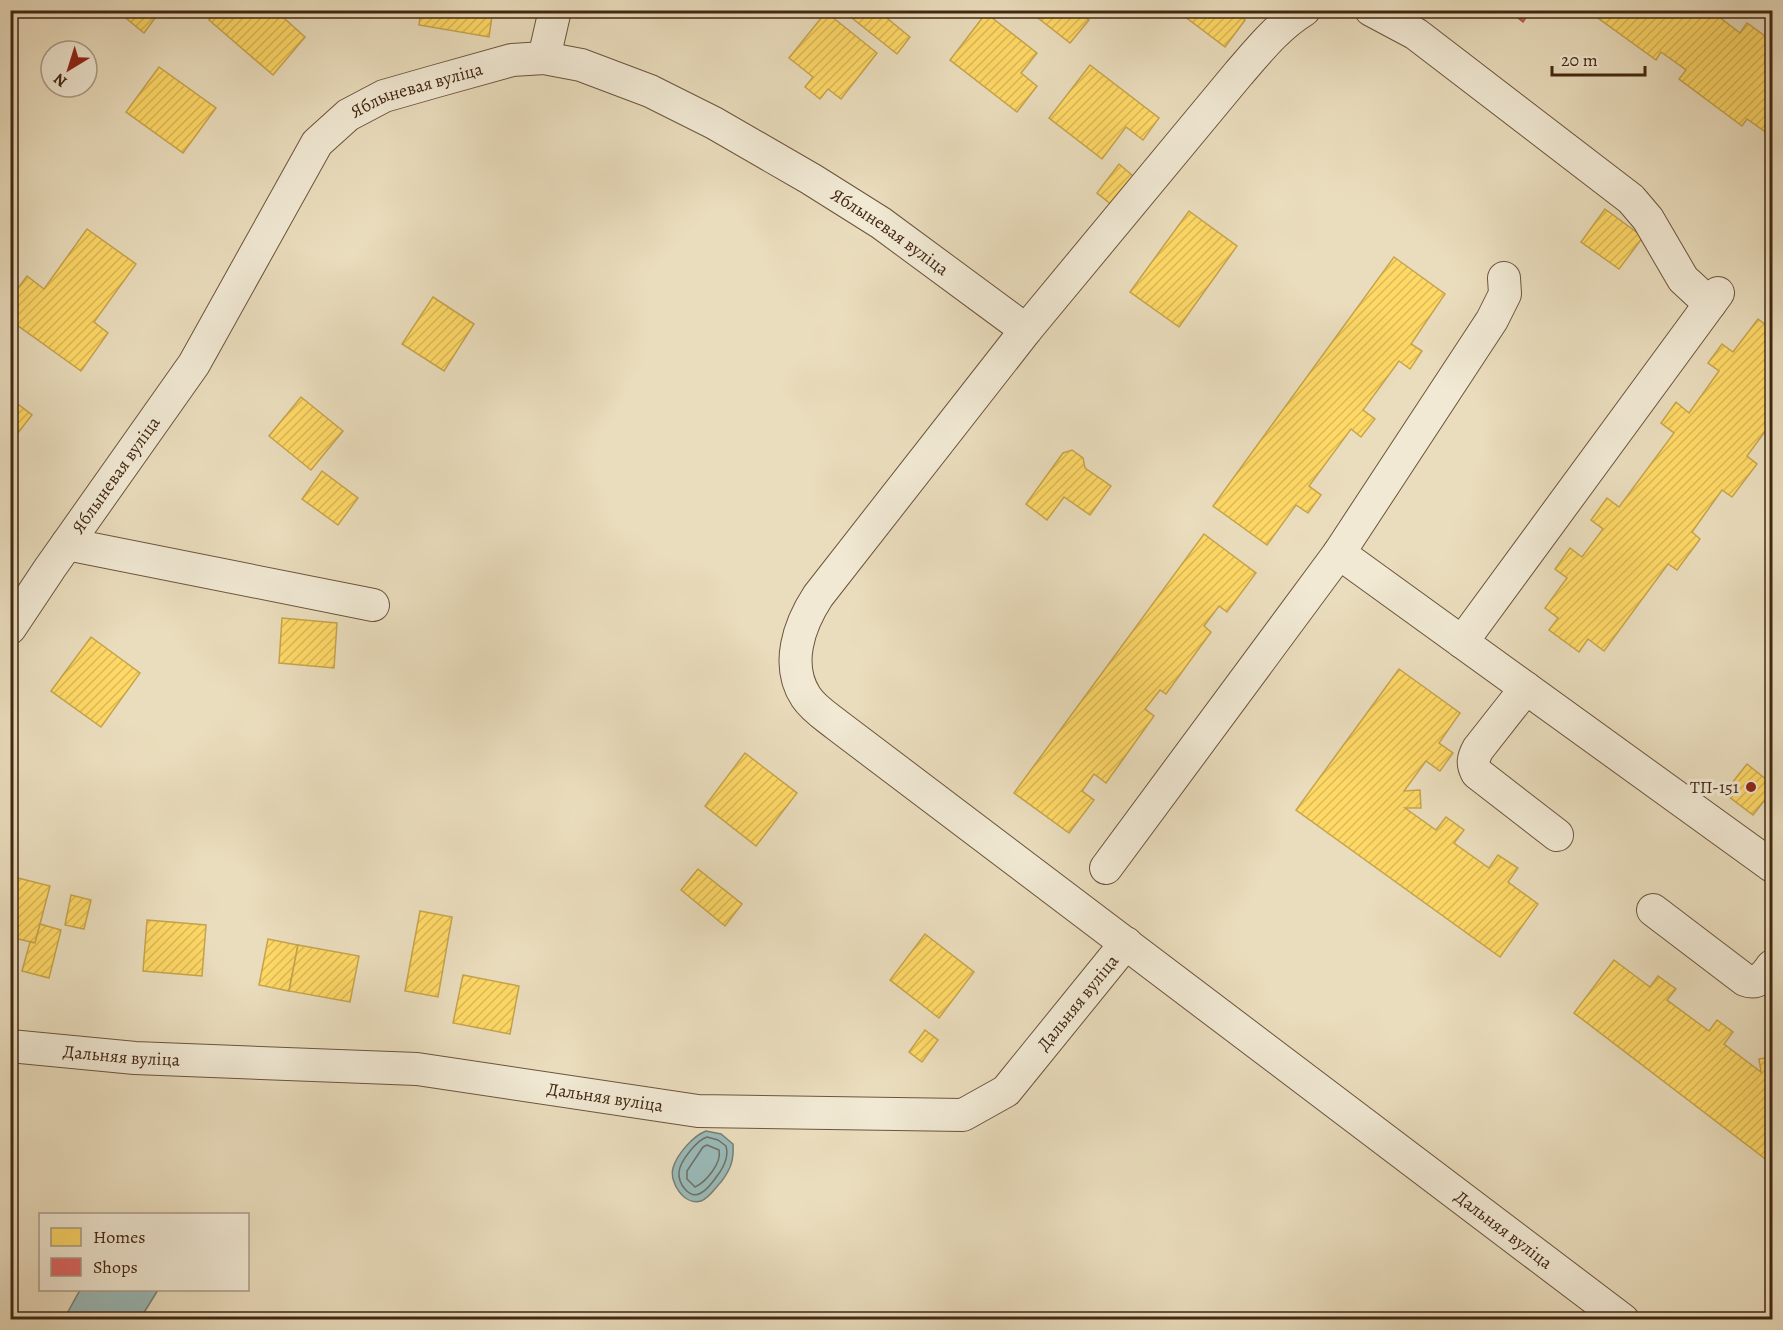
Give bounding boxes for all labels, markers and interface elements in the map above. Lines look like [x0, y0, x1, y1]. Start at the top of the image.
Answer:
north arrow [39, 39, 99, 99]
scale bar [1552, 39, 1645, 77]
text: 20 m [1561, 48, 1598, 72]
street label: Яблыневая вуліца [346, 57, 486, 124]
text: N [49, 68, 72, 92]
street label: Яблыневая вуліца [826, 182, 954, 281]
street label: Яблыневая вуліца [66, 411, 166, 538]
place label: ТП-151 [1690, 775, 1739, 799]
marker: ТП-151 [1744, 780, 1758, 794]
street label: Дальняя вуліца [1031, 949, 1124, 1056]
street label: Дальняя вуліца [62, 1039, 181, 1072]
street label: Дальняя вуліца [545, 1077, 666, 1118]
street label: Дальняя вуліца [1450, 1185, 1558, 1275]
legend [39, 1213, 249, 1291]
text: Homes [93, 1225, 145, 1249]
text: Shops [93, 1255, 138, 1279]

